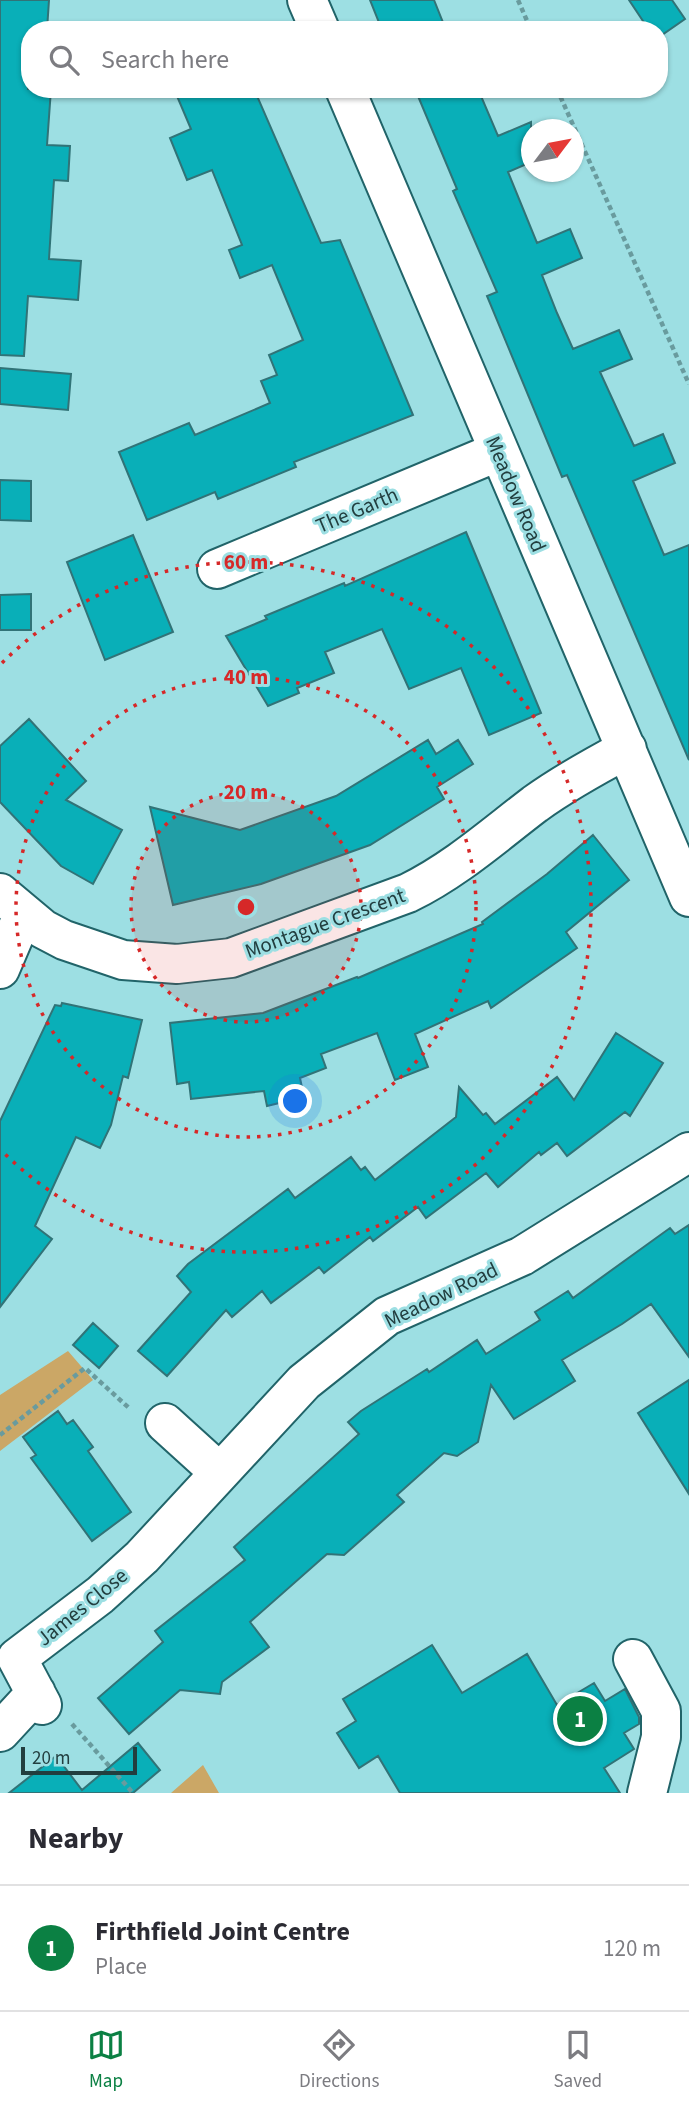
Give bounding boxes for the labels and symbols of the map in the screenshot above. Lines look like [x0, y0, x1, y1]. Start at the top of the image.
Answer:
north arrow [521, 119, 584, 182]
street label: Meadow Road [478, 431, 554, 557]
street label: The Garth [311, 479, 403, 541]
text: 60 m [224, 547, 268, 577]
text: 40 m [224, 662, 268, 692]
text: 20 m [224, 777, 268, 807]
street label: Montague Crescent [241, 880, 409, 966]
centre of rings [234, 895, 258, 919]
your location [278, 1084, 312, 1118]
street label: Meadow Road [379, 1254, 503, 1336]
street label: James Close [30, 1561, 134, 1653]
pin: 1 [557, 1693, 603, 1745]
scale bar [21, 1744, 136, 1776]

